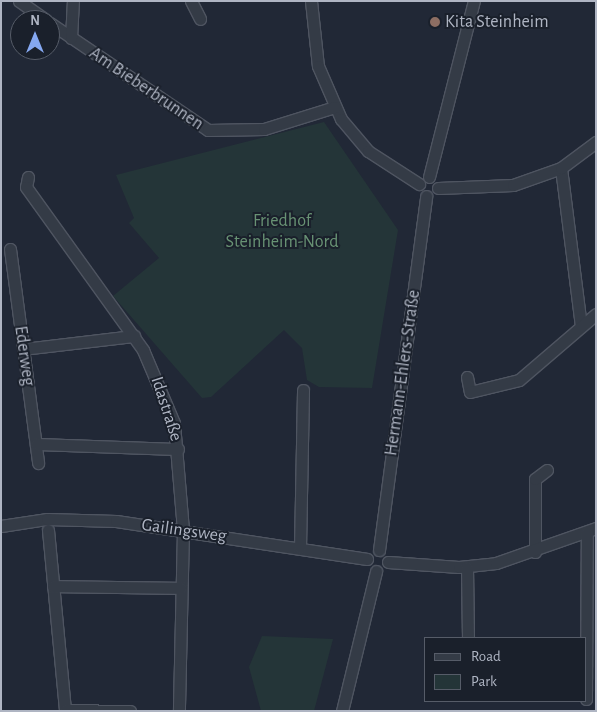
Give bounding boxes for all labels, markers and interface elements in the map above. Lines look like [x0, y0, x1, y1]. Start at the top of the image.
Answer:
north arrow [10, 10, 60, 60]
place label: Kita Steinheim [445, 11, 549, 33]
text: N [30, 14, 40, 28]
marker: Kita Steinheim [429, 16, 441, 28]
street label: Am Bieberbrunnen [85, 43, 207, 135]
park label: Friedhof Steinheim-Nord [225, 211, 339, 253]
street label: Hermann-Ehlers-Straße [381, 289, 425, 457]
street label: Ederweg [9, 324, 39, 388]
street label: Idastraße [145, 374, 187, 444]
street label: Gailingsweg [140, 514, 228, 548]
legend [424, 637, 587, 702]
text: Road [471, 649, 501, 664]
text: Park [471, 674, 497, 689]

